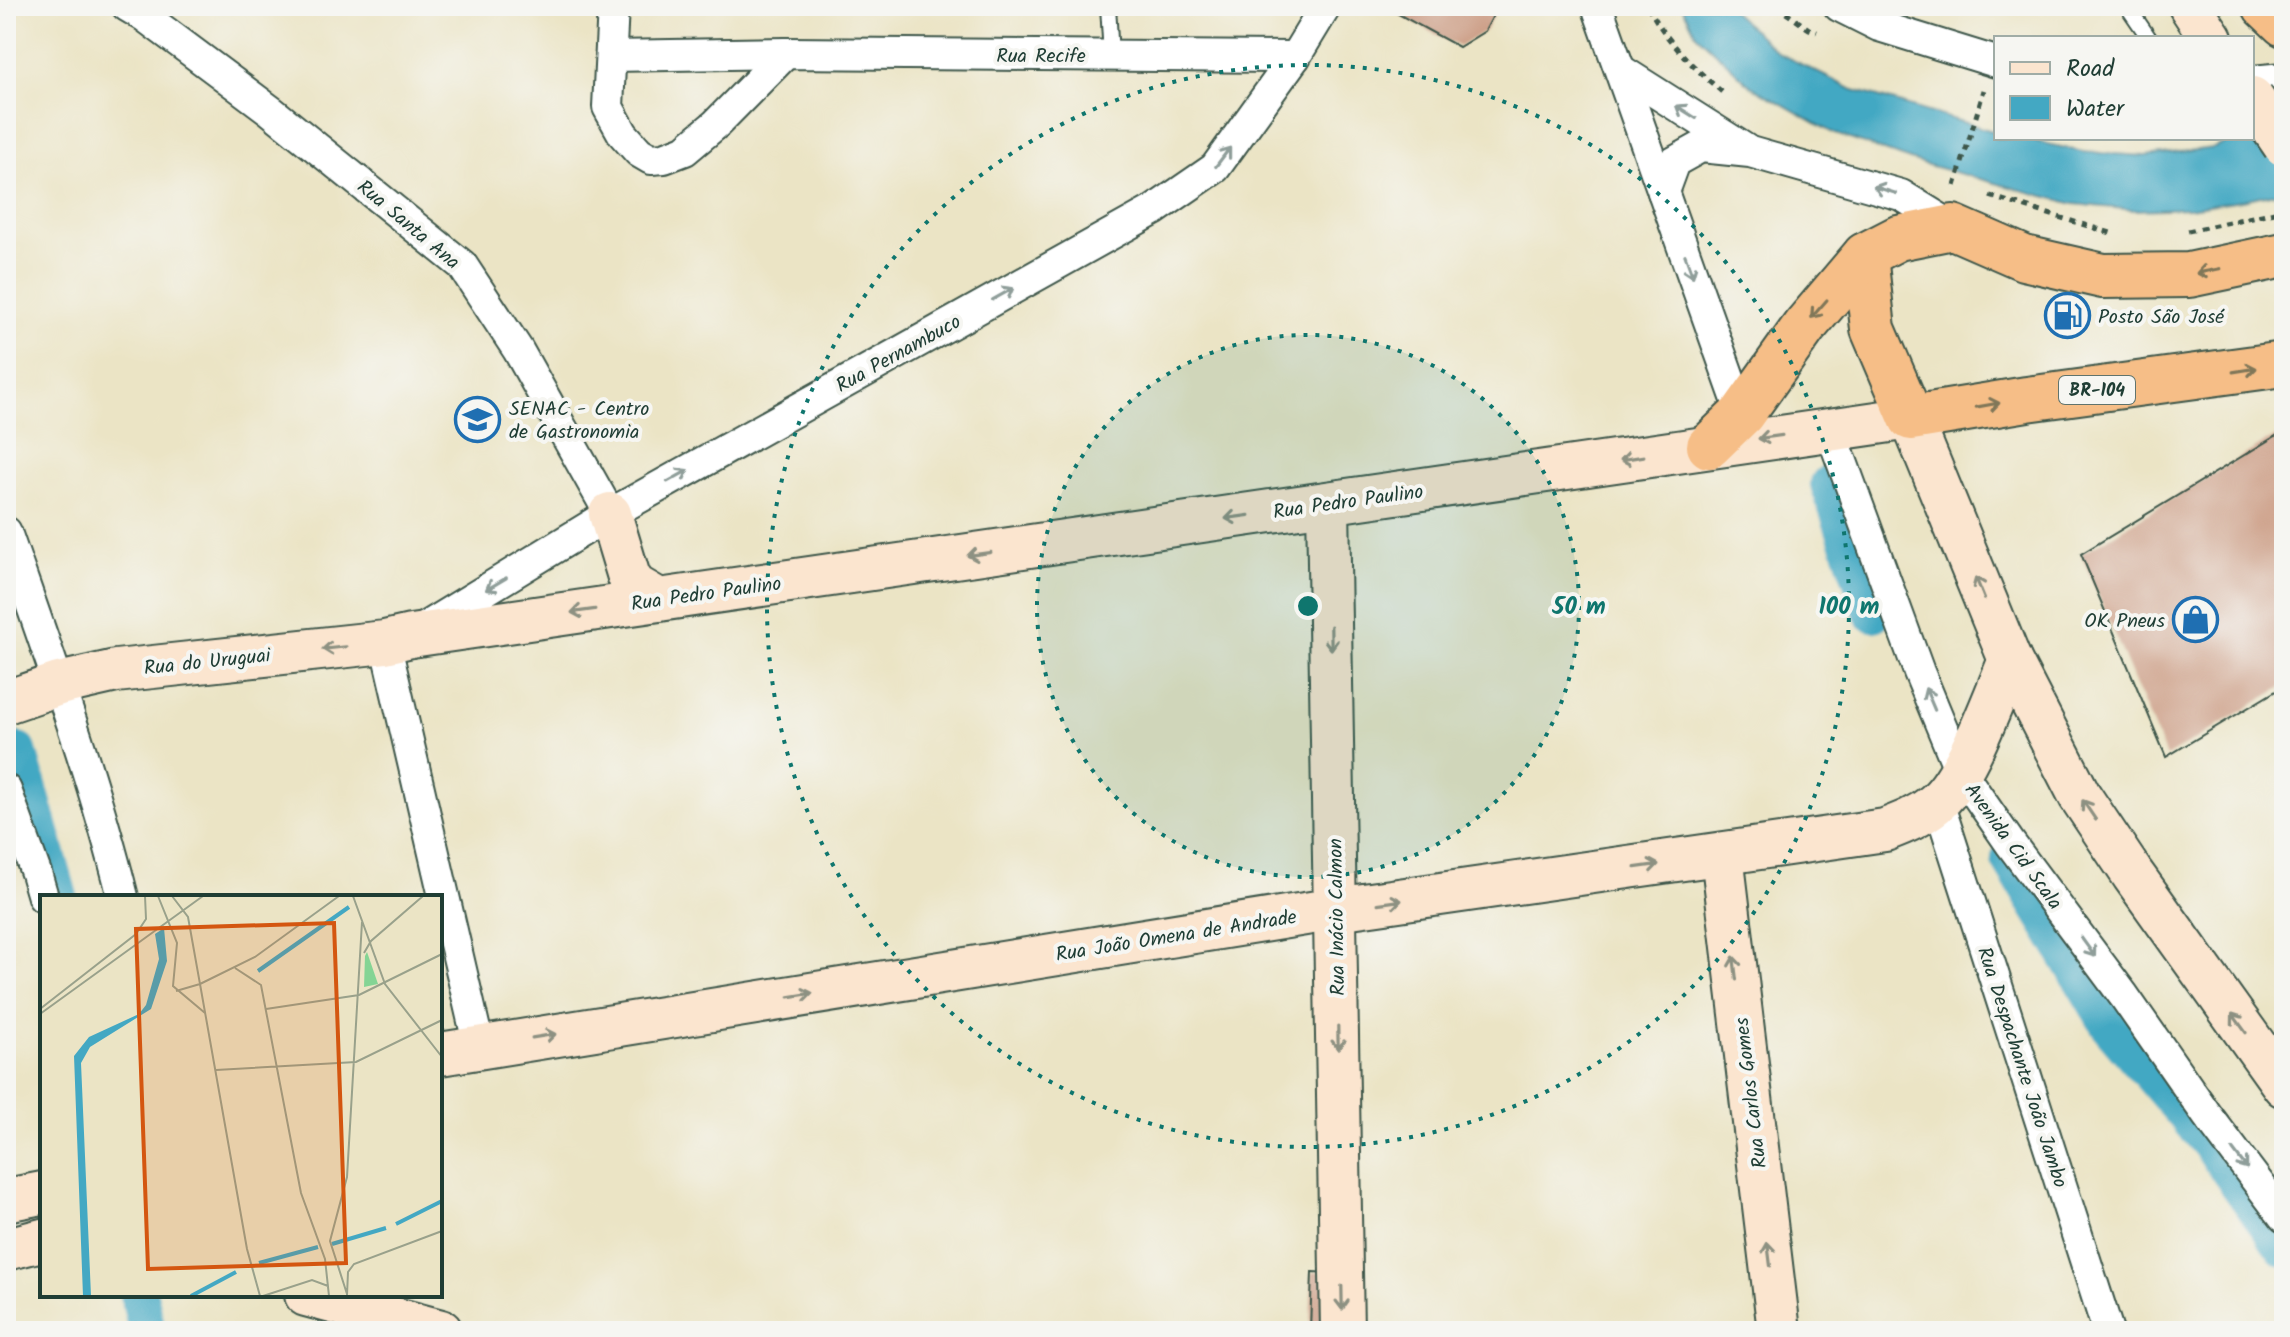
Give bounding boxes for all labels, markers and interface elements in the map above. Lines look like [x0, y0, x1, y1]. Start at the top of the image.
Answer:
legend [1994, 36, 2254, 140]
street label: Rua Recife [996, 41, 1086, 73]
text: Road [2066, 50, 2115, 89]
text: Water [2066, 90, 2126, 129]
one-way arrow [1675, 103, 1698, 119]
one-way arrow [1214, 147, 1231, 169]
street label: Rua Santa Ana [349, 173, 467, 279]
one-way arrow [1872, 182, 1898, 197]
one-way arrow [1683, 253, 1697, 277]
one-way arrow [2195, 265, 2221, 280]
one-way arrow [991, 286, 1014, 302]
fuel station icon: Posto São José [2043, 292, 2091, 340]
one-way arrow [1810, 299, 1828, 319]
place label: Posto São José [2098, 302, 2225, 334]
street label: Rua Pernambuco [830, 307, 968, 402]
one-way arrow [2232, 362, 2258, 377]
road number: BR-104 [2059, 376, 2135, 404]
place label: SENAC - Centro de Gastronomia [509, 394, 649, 449]
school or university icon: SENAC - Centro de Gastronomia [454, 395, 502, 443]
one-way arrow [1975, 397, 2000, 412]
one-way arrow [1757, 431, 1783, 446]
one-way arrow [1620, 451, 1645, 466]
one-way arrow [666, 468, 690, 483]
street label: Rua Pedro Paulino [1271, 477, 1426, 529]
one-way arrow [1225, 510, 1250, 525]
one-way arrow [967, 547, 992, 562]
street label: Rua Pedro Paulino [629, 569, 784, 621]
one-way arrow [485, 576, 508, 592]
one-way arrow [1972, 576, 1987, 601]
text: 50 m [1551, 588, 1606, 627]
text: 100 m [1819, 588, 1879, 627]
centre of rings [1294, 592, 1322, 620]
shop icon: OK Pneus [2172, 596, 2220, 644]
one-way arrow [571, 604, 597, 619]
place label: OK Pneus [2084, 606, 2165, 638]
one-way arrow [1323, 624, 1339, 651]
street label: Rua do Uruguai [142, 640, 273, 686]
one-way arrow [321, 640, 348, 655]
one-way arrow [1922, 687, 1937, 712]
street label: Avenida Cid Scala [1955, 777, 2070, 917]
one-way arrow [2081, 799, 2097, 822]
street label: Rua Inácio Calmon [1321, 838, 1355, 996]
one-way arrow [1634, 858, 1659, 873]
one-way arrow [1377, 894, 1402, 909]
inset map [40, 895, 442, 1297]
street label: Rua João Omena de Andrade [1053, 902, 1299, 972]
one-way arrow [2080, 936, 2096, 958]
street label: Rua Despachante João Jambo [1967, 943, 2075, 1192]
one-way arrow [1727, 956, 1742, 981]
one-way arrow [788, 987, 813, 1002]
one-way arrow [2230, 1013, 2247, 1034]
street label: Rua Carlos Gomes [1727, 1015, 1777, 1170]
one-way arrow [1330, 1024, 1346, 1051]
one-way arrow [531, 1028, 557, 1043]
one-way arrow [2231, 1147, 2248, 1169]
one-way arrow [1762, 1241, 1777, 1267]
one-way arrow [1334, 1284, 1350, 1311]

